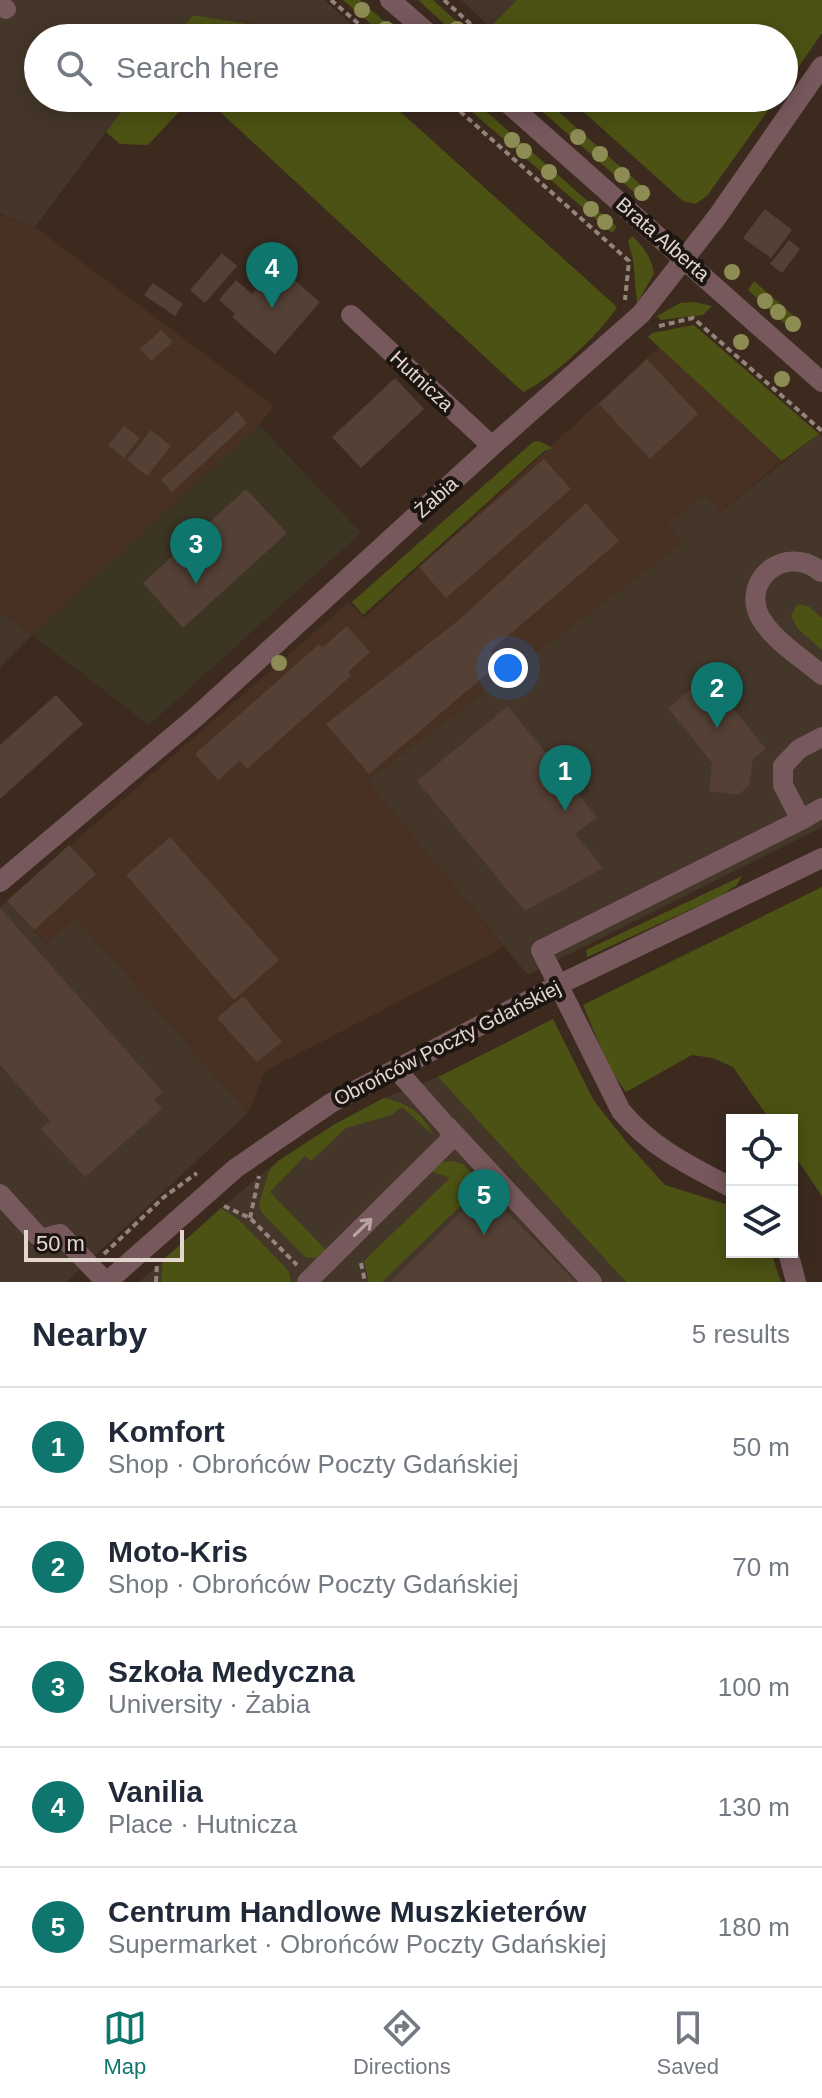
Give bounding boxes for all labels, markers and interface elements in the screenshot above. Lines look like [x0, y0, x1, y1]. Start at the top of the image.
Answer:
search box [24, 24, 798, 112]
icon: search [52, 46, 96, 90]
text: Search here [116, 51, 279, 84]
street label: Brata Alberta [612, 193, 715, 286]
pin: 4 [246, 242, 298, 308]
street label: Hutnicza [386, 346, 459, 416]
street label: Żabia [410, 472, 463, 522]
pin: 3 [170, 518, 222, 584]
your location [488, 648, 528, 688]
pin: 2 [691, 662, 743, 728]
pin: 1 [539, 745, 591, 811]
street label: Obrońców Poczty Gdańskiej [330, 976, 564, 1110]
map controls [726, 1114, 798, 1258]
button: locate [726, 1114, 798, 1186]
pin: 5 [458, 1169, 510, 1235]
button: layers [726, 1186, 798, 1258]
one-way arrow [353, 1218, 373, 1237]
scale bar [24, 1226, 184, 1262]
text: 50 m [36, 1231, 85, 1256]
text: Nearby [32, 1315, 147, 1353]
text: 5 results [692, 1319, 790, 1349]
text: Komfort [108, 1415, 225, 1448]
text: 1 [51, 1432, 65, 1462]
text: 50 m [732, 1432, 790, 1462]
text: Shop · Obrońców Poczty Gdańskiej [108, 1449, 518, 1479]
text: Moto-Kris [108, 1535, 248, 1568]
text: 2 [51, 1552, 65, 1582]
text: 70 m [732, 1552, 790, 1582]
text: Shop · Obrońców Poczty Gdańskiej [108, 1569, 518, 1599]
text: Szkoła Medyczna [108, 1655, 355, 1688]
text: 3 [51, 1672, 65, 1702]
text: 100 m [718, 1672, 790, 1702]
text: University · Żabia [108, 1689, 310, 1719]
text: Vanilia [108, 1775, 203, 1808]
text: 4 [51, 1792, 65, 1822]
text: 130 m [718, 1792, 790, 1822]
text: Place · Hutnicza [108, 1809, 297, 1839]
text: Centrum Handlowe Muszkieterów [108, 1895, 586, 1928]
text: 5 [51, 1912, 65, 1942]
text: 180 m [718, 1912, 790, 1942]
text: Supermarket · Obrońców Poczty Gdańskiej [108, 1929, 607, 1959]
tab: Map [103, 2006, 147, 2080]
tab: Directions [353, 2006, 451, 2080]
tab: Saved [657, 2006, 719, 2080]

